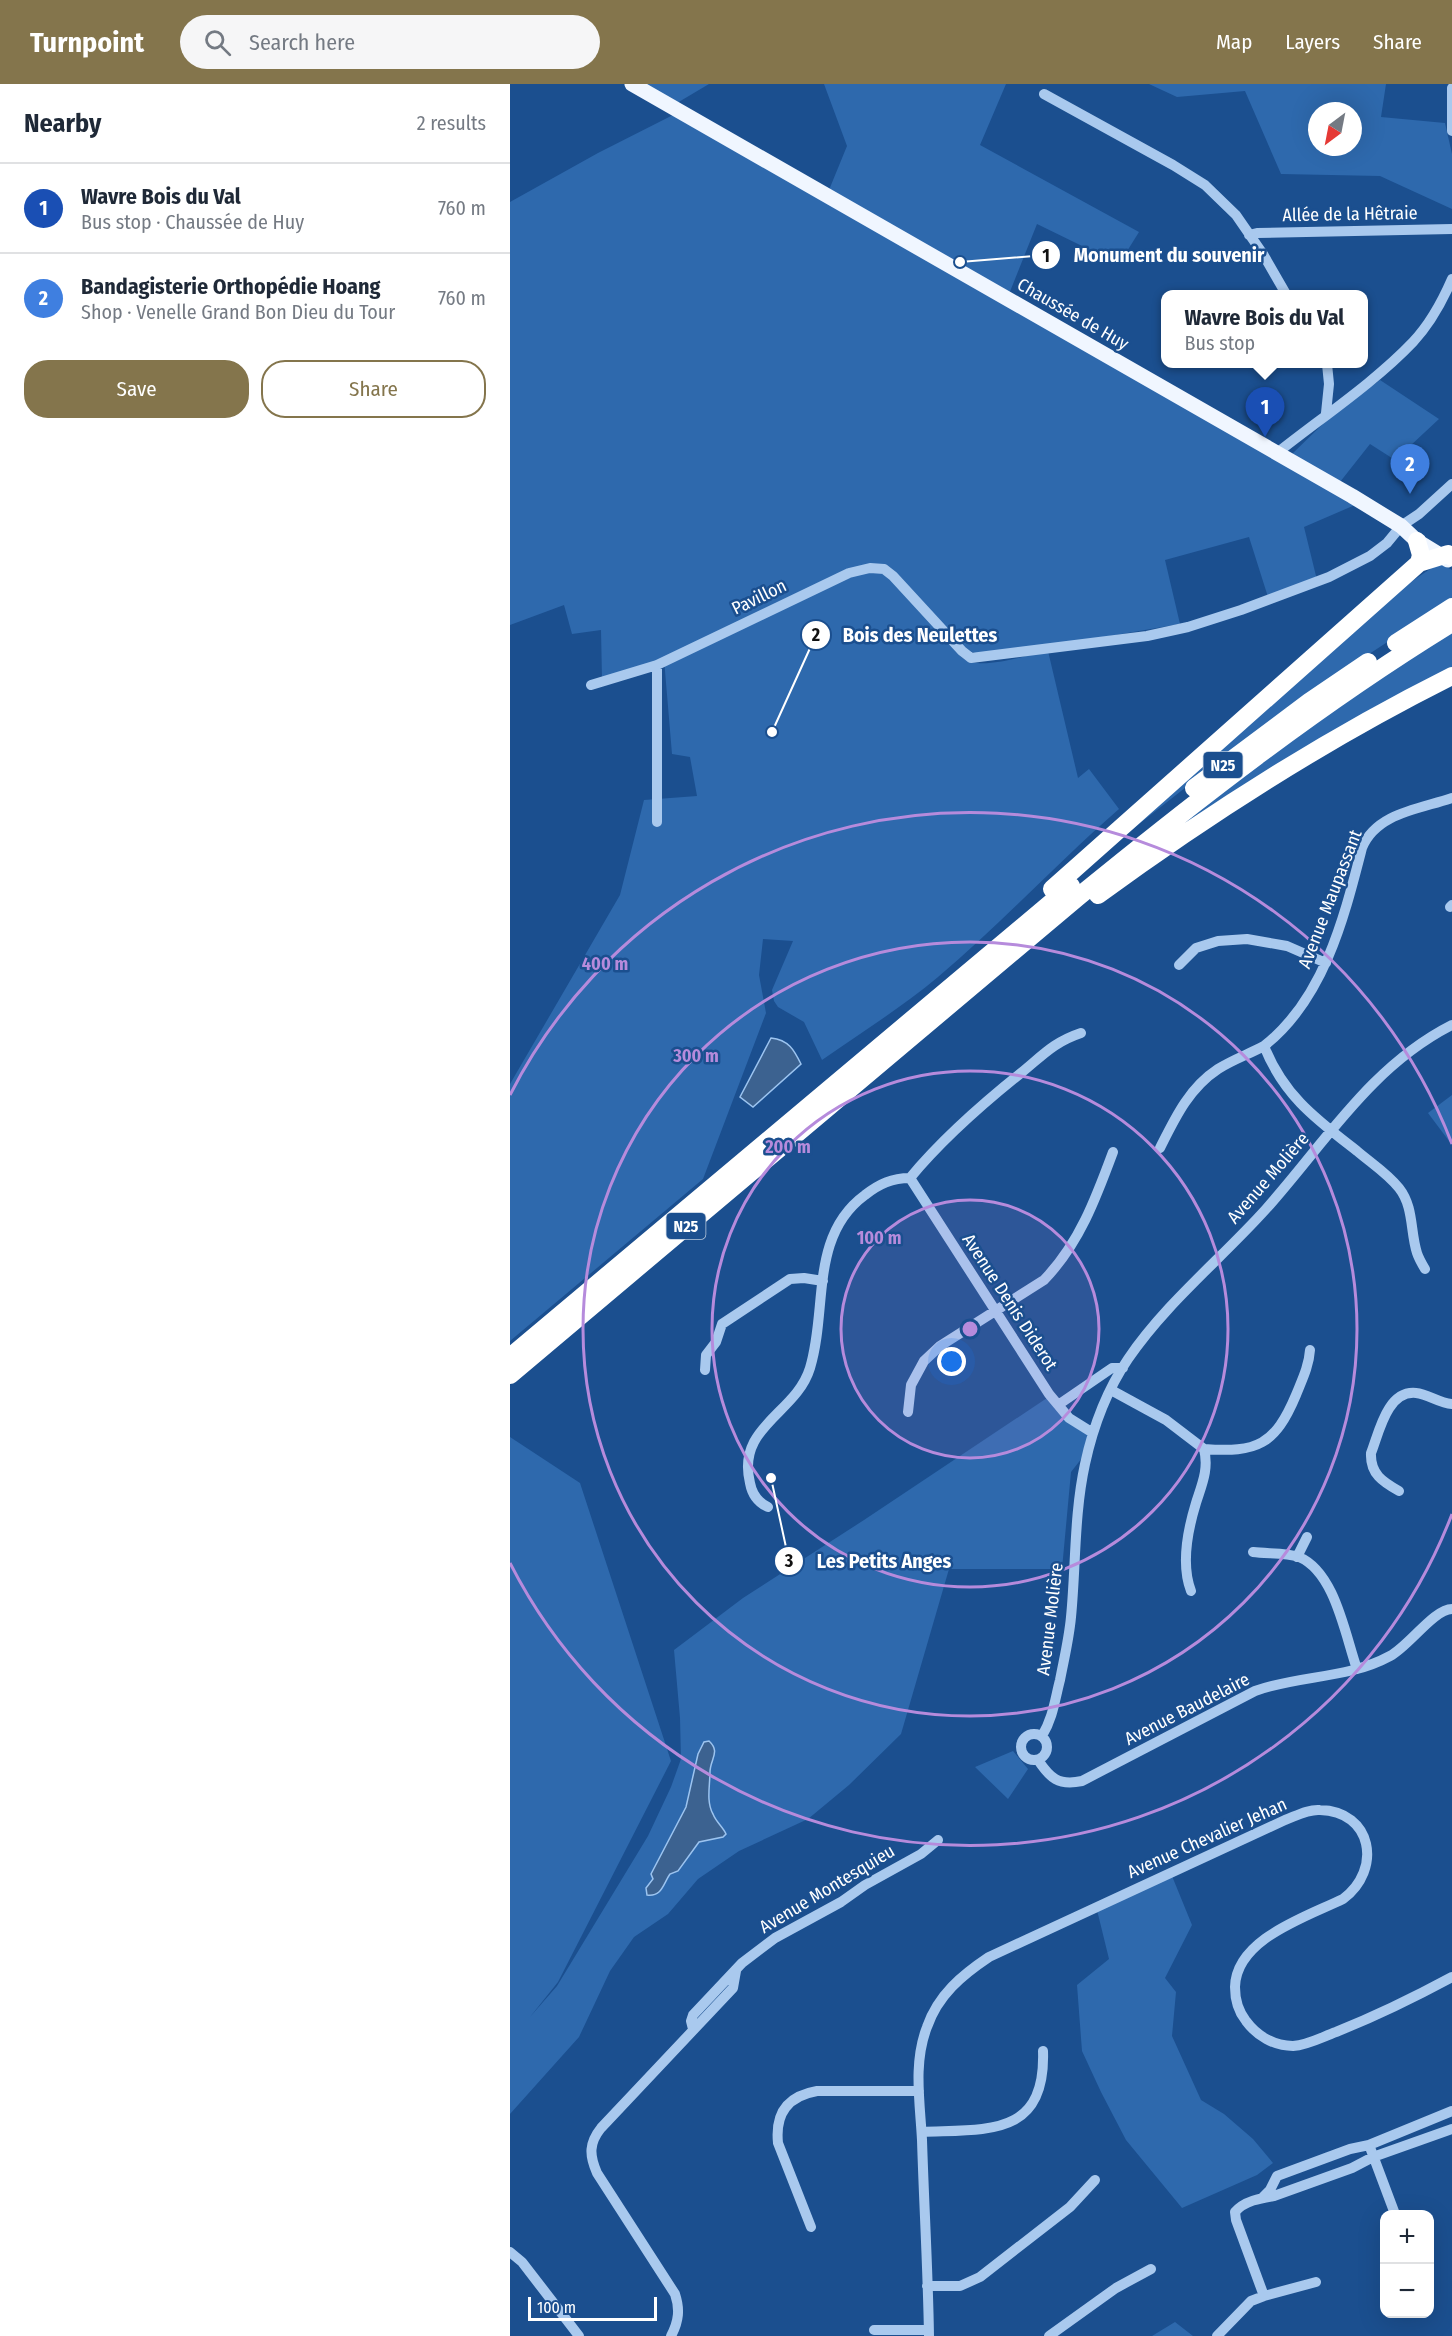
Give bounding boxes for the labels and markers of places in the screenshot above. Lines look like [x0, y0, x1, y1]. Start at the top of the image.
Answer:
callout: Monument du souvenir [1031, 236, 1276, 274]
pin: 1 [1246, 388, 1284, 437]
pin: 2 [1390, 444, 1430, 494]
callout: Bois des Neulettes [801, 616, 1009, 654]
centre of rings [960, 1319, 980, 1339]
callout: Les Petits Anges [774, 1542, 963, 1580]

